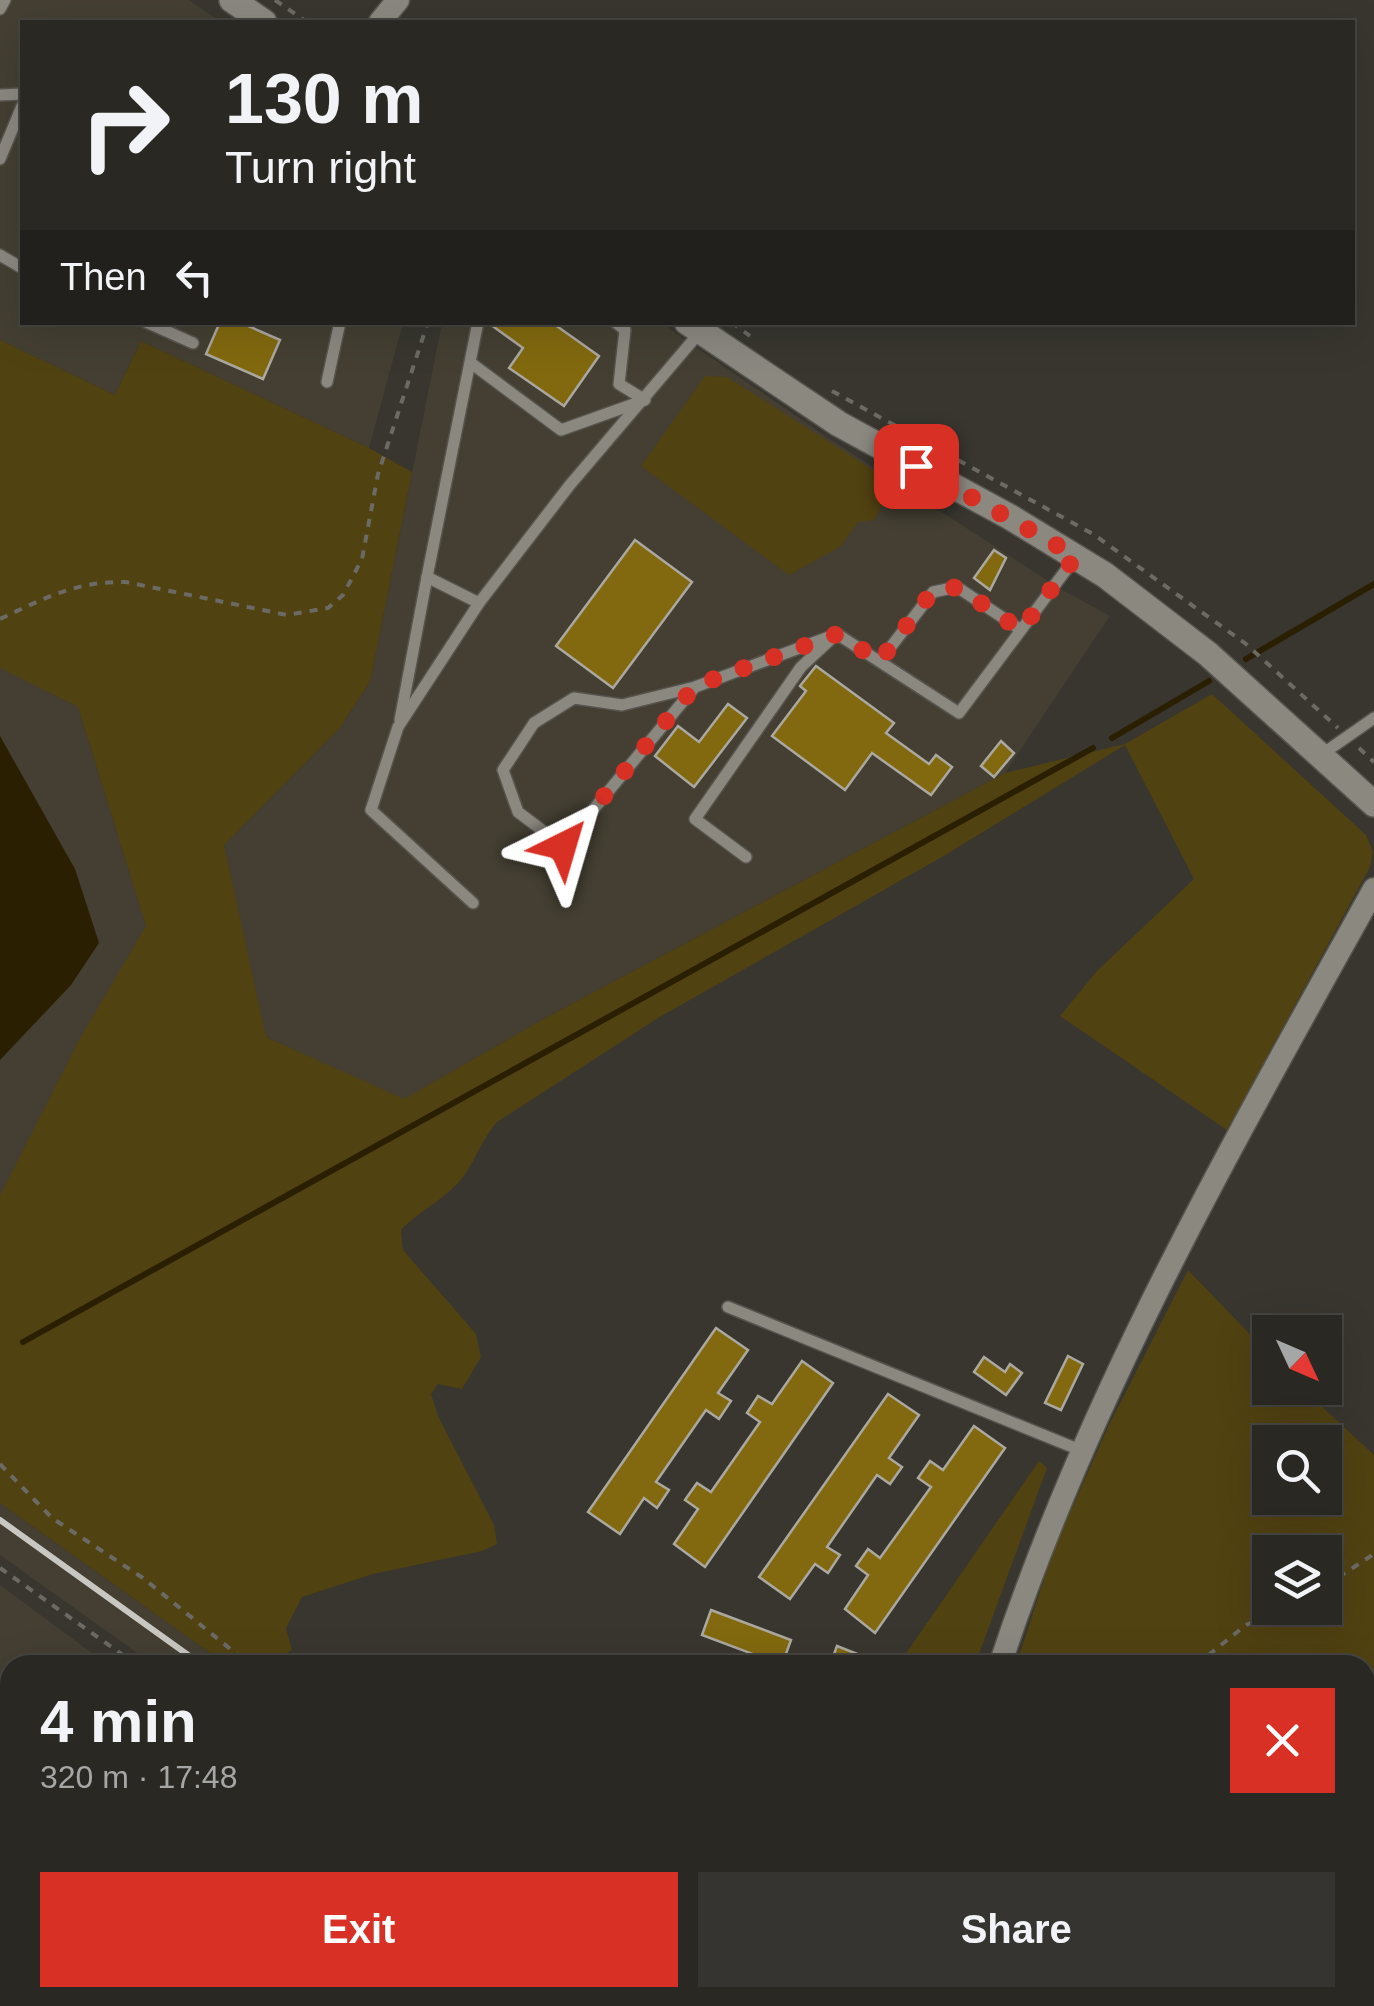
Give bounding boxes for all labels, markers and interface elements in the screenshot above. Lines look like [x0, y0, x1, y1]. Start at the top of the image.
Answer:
icon: right [60, 60, 190, 190]
text: 130 m [225, 60, 423, 138]
text: Turn right [225, 142, 416, 193]
icon: left [167, 250, 222, 305]
text: Then [60, 256, 147, 298]
pin [874, 424, 959, 509]
icon: arrive [889, 439, 944, 494]
position arrow [511, 794, 615, 898]
north arrow [1252, 1315, 1342, 1405]
map controls [1252, 1315, 1342, 1625]
button: search [1252, 1425, 1342, 1515]
button: layers [1252, 1535, 1342, 1625]
text: 4 min [40, 1688, 197, 1755]
button: close [1230, 1688, 1335, 1793]
text: 320 m · 17:48 [40, 1759, 237, 1795]
button: Exit [40, 1872, 678, 1987]
button: Share [698, 1872, 1335, 1987]

